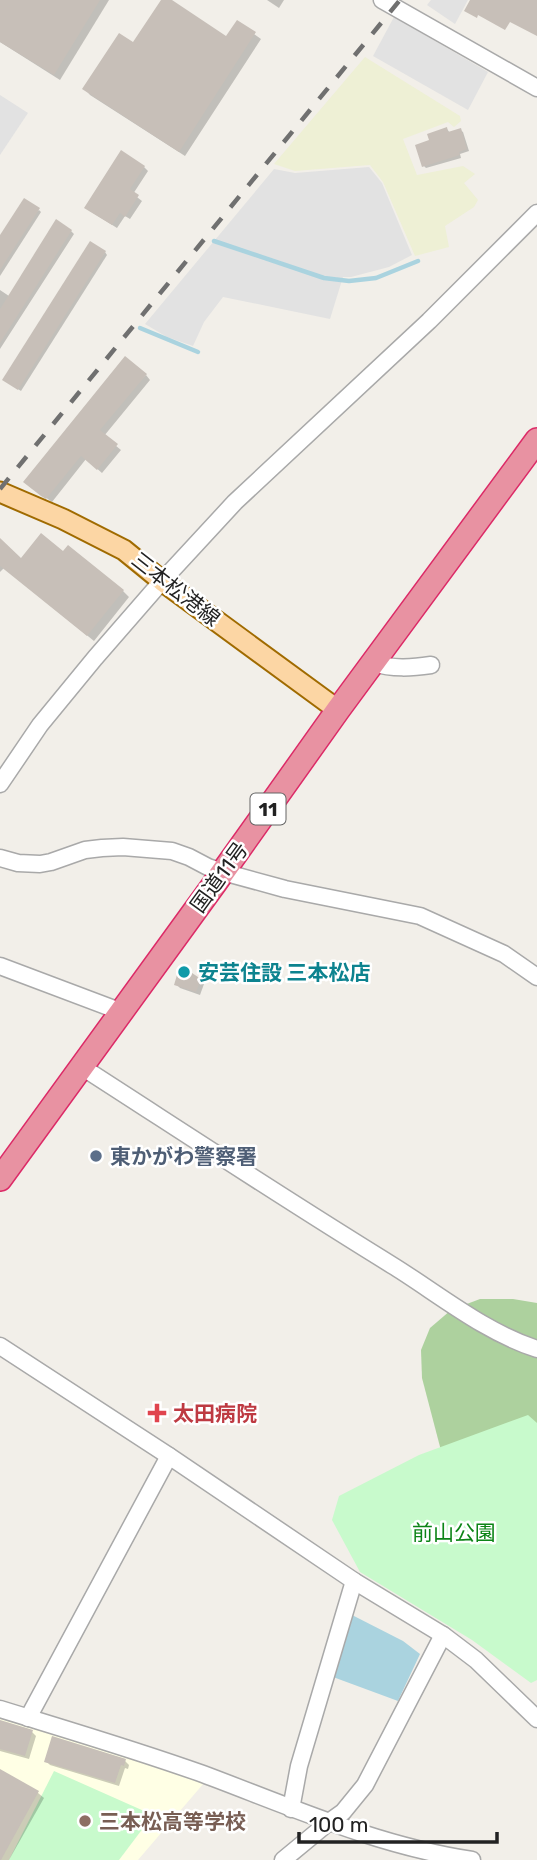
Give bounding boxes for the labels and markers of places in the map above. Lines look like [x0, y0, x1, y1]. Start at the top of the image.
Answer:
place label: 安芸住設 三本松店 [198, 960, 370, 985]
marker: 安芸住設 三本松店 [176, 964, 192, 980]
place label: 東かがわ警察署 [110, 1144, 257, 1169]
marker: 東かがわ警察署 [88, 1148, 104, 1164]
place label: 太田病院 [173, 1401, 257, 1426]
marker: 太田病院 [147, 1403, 167, 1423]
place label: 三本松高等学校 [99, 1809, 246, 1834]
marker: 三本松高等学校 [77, 1813, 93, 1829]

